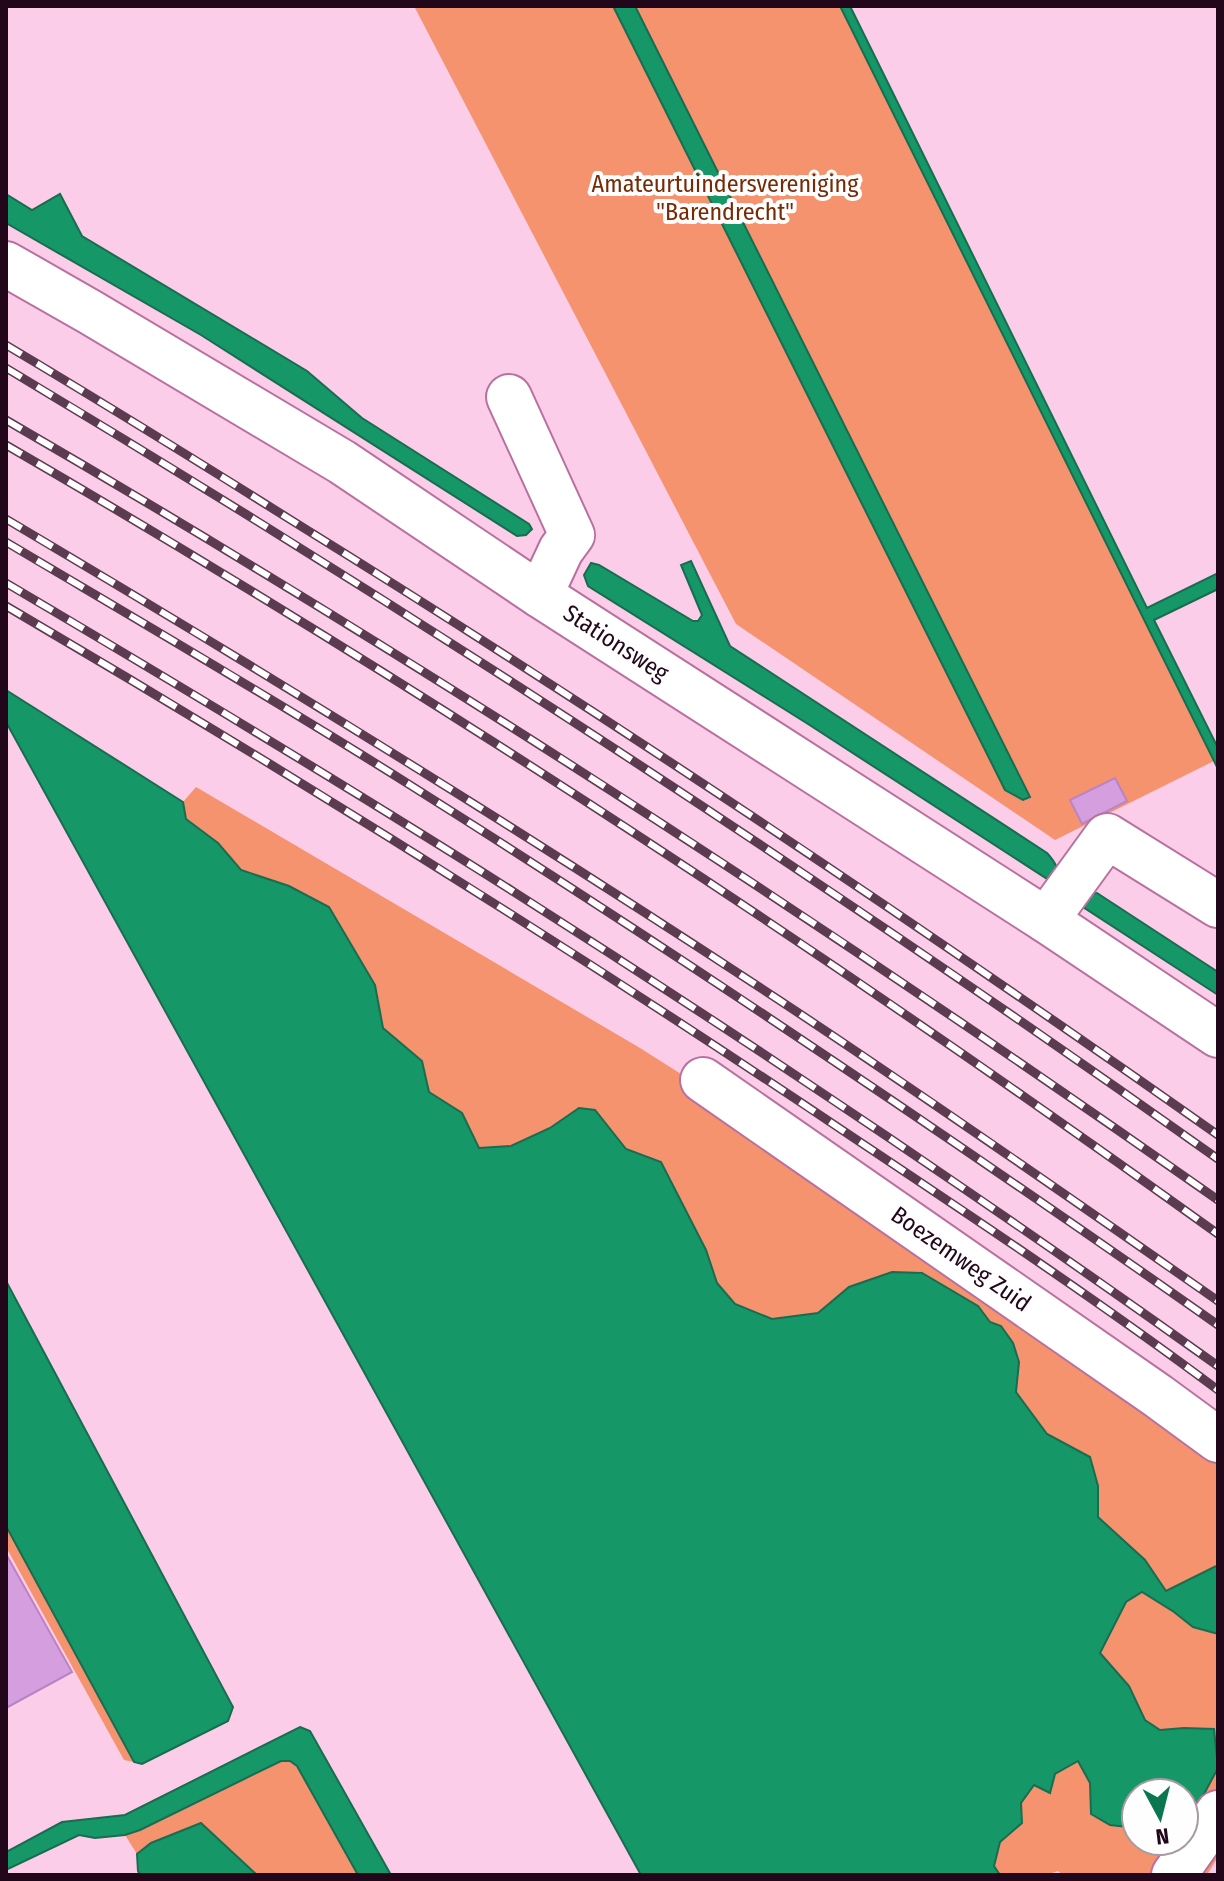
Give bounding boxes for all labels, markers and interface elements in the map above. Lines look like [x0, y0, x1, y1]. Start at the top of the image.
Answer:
park label: Amateurtuindersvereniging "Barendrecht" [592, 170, 859, 226]
street label: Stationsweg [558, 599, 674, 688]
street label: Boezemweg Zuid [886, 1201, 1036, 1317]
north arrow [1120, 1777, 1200, 1857]
text: N [1154, 1822, 1171, 1851]

